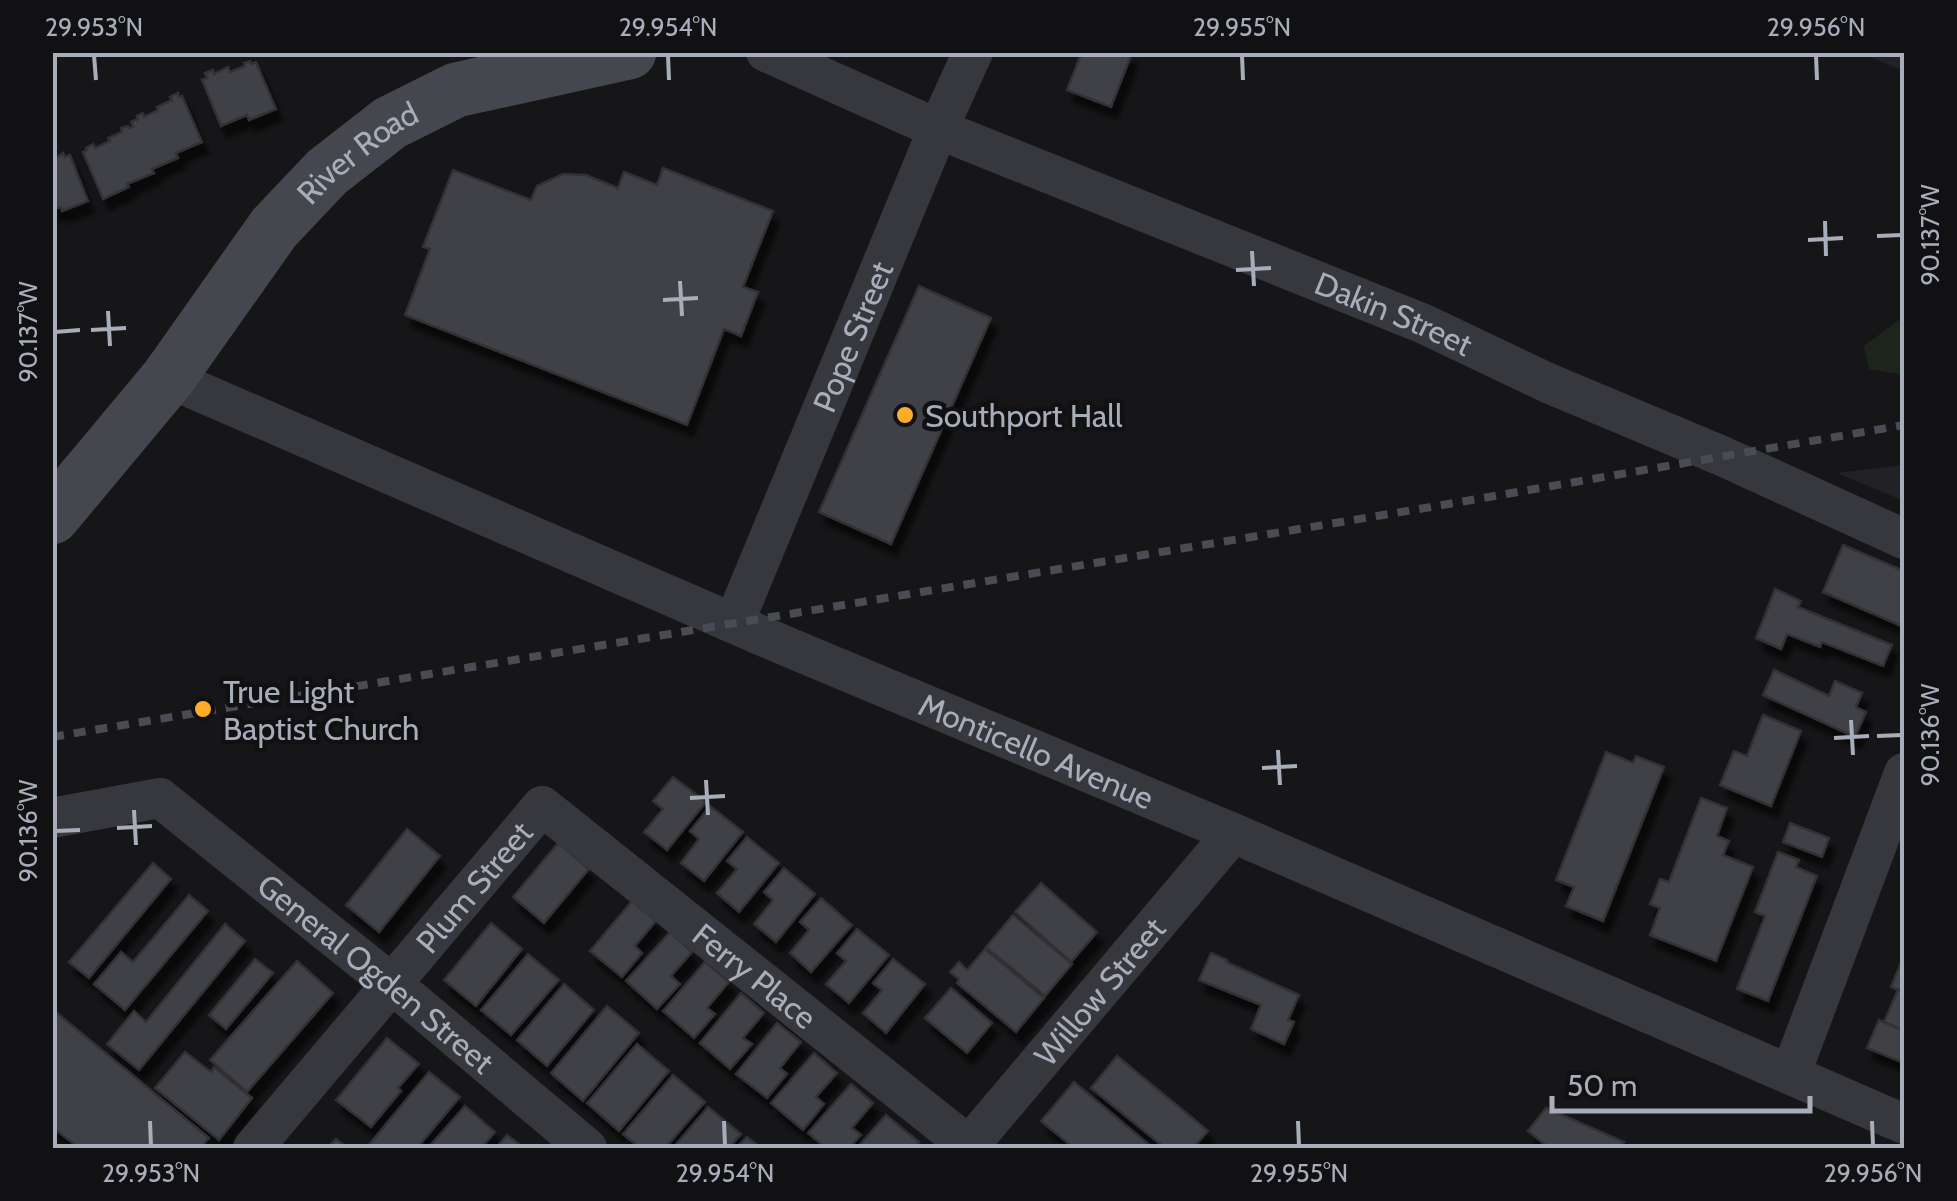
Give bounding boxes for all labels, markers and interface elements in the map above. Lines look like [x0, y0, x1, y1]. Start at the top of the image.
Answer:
text: 29.953°N [45, 12, 143, 42]
text: 29.954°N [619, 12, 717, 42]
text: 29.955°N [1193, 12, 1291, 42]
text: 29.956°N [1767, 12, 1865, 42]
street label: River Road [288, 93, 424, 212]
text: 90.137°W [1915, 184, 1945, 286]
street label: Pope Street [804, 255, 901, 417]
street label: Dakin Street [1309, 263, 1479, 364]
text: 90.137°W [13, 281, 43, 383]
place label: Southport Hall [925, 396, 1123, 435]
marker: Southport Hall [894, 404, 916, 426]
place label: True Light Baptist Church [223, 672, 419, 748]
text: 90.136°W [1915, 683, 1945, 786]
street label: Monticello Avenue [913, 685, 1159, 817]
marker: True Light Baptist Church [192, 698, 214, 720]
text: 90.136°W [13, 779, 43, 882]
street label: Plum Street [407, 813, 540, 960]
street label: General Ogden Street [250, 865, 503, 1081]
street label: Willow Street [1026, 909, 1173, 1073]
street label: Ferry Place [685, 915, 825, 1037]
scale bar [1552, 1051, 1810, 1113]
text: 50 m [1567, 1067, 1637, 1104]
text: 29.953°N [102, 1158, 200, 1188]
text: 29.954°N [676, 1158, 774, 1188]
text: 29.955°N [1250, 1158, 1348, 1188]
text: 29.956°N [1824, 1158, 1922, 1188]

